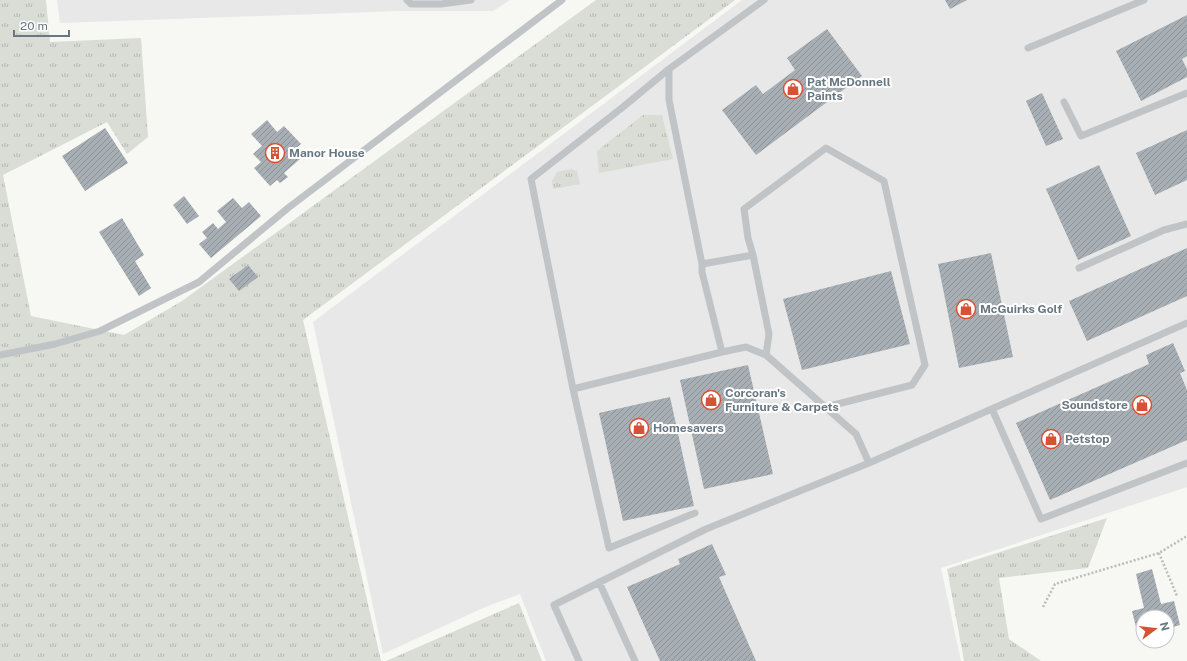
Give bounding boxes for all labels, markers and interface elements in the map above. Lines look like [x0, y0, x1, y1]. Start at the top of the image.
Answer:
scale bar [14, 12, 69, 38]
text: 20 m [20, 19, 48, 33]
place label: Pat McDonnell Paints [807, 75, 891, 103]
shop icon: Pat McDonnell Paints [782, 78, 804, 100]
building icon: Manor House [264, 142, 286, 164]
place label: Manor House [289, 146, 365, 160]
shop icon: McGuirks Golf [955, 298, 977, 320]
place label: McGuirks Golf [980, 302, 1062, 316]
place label: Corcoran's Furniture & Carpets [725, 386, 839, 414]
shop icon: Corcoran's Furniture & Carpets [700, 389, 722, 411]
shop icon: Soundstore [1131, 394, 1153, 416]
place label: Soundstore [1061, 398, 1128, 412]
shop icon: Homesavers [628, 417, 650, 439]
place label: Homesavers [653, 421, 724, 435]
shop icon: Petstop [1040, 428, 1062, 450]
place label: Petstop [1065, 432, 1110, 446]
north arrow [1135, 609, 1175, 649]
text: N [1158, 621, 1172, 632]

